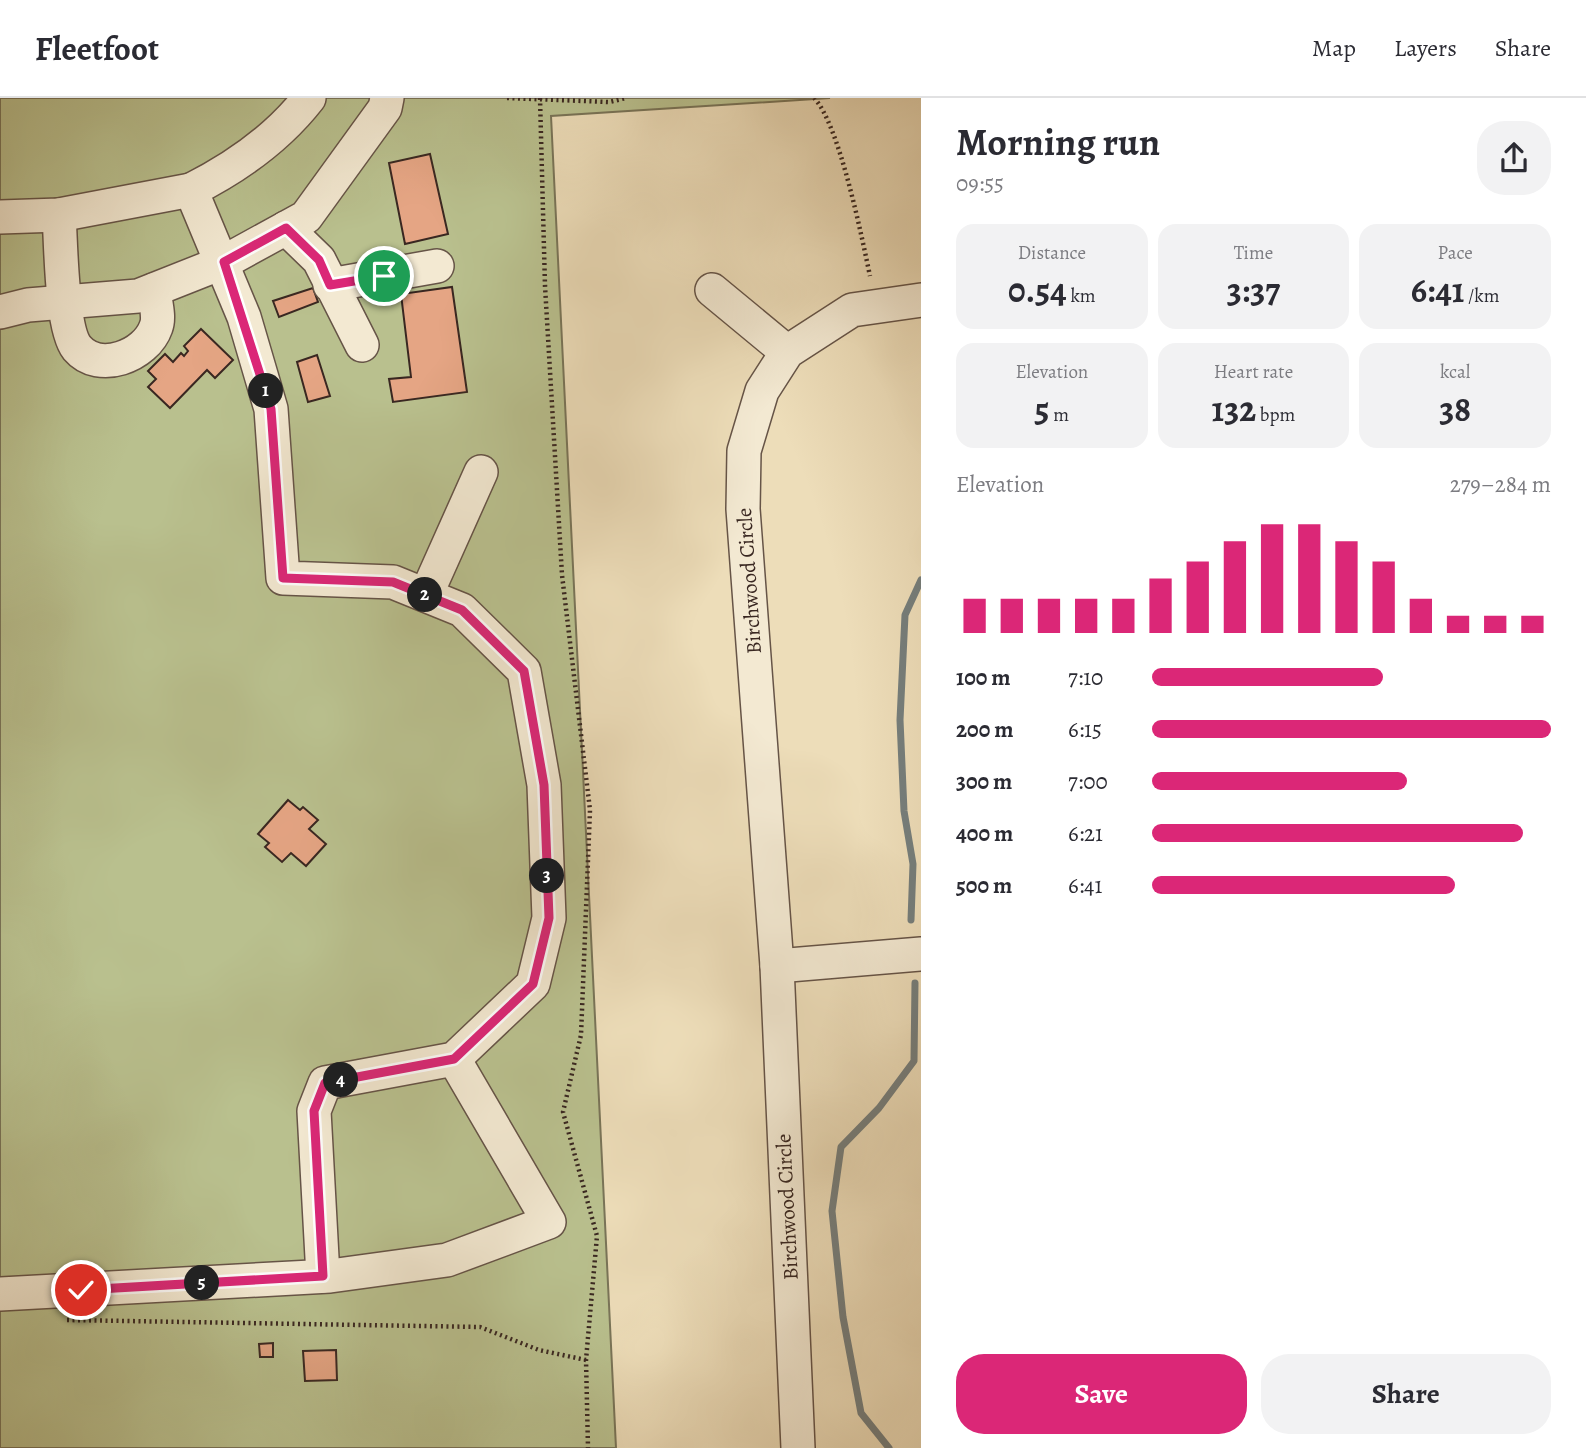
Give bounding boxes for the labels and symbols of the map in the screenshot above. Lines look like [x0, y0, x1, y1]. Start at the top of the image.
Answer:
pin [354, 246, 414, 306]
pin: 1 [248, 374, 284, 408]
street label: Birchwood Circle [730, 507, 768, 655]
pin: 2 [408, 578, 442, 612]
pin: 3 [530, 858, 564, 894]
pin: 4 [324, 1062, 358, 1098]
street label: Birchwood Circle [769, 1133, 805, 1281]
pin [51, 1260, 111, 1320]
pin: 5 [184, 1266, 220, 1300]

